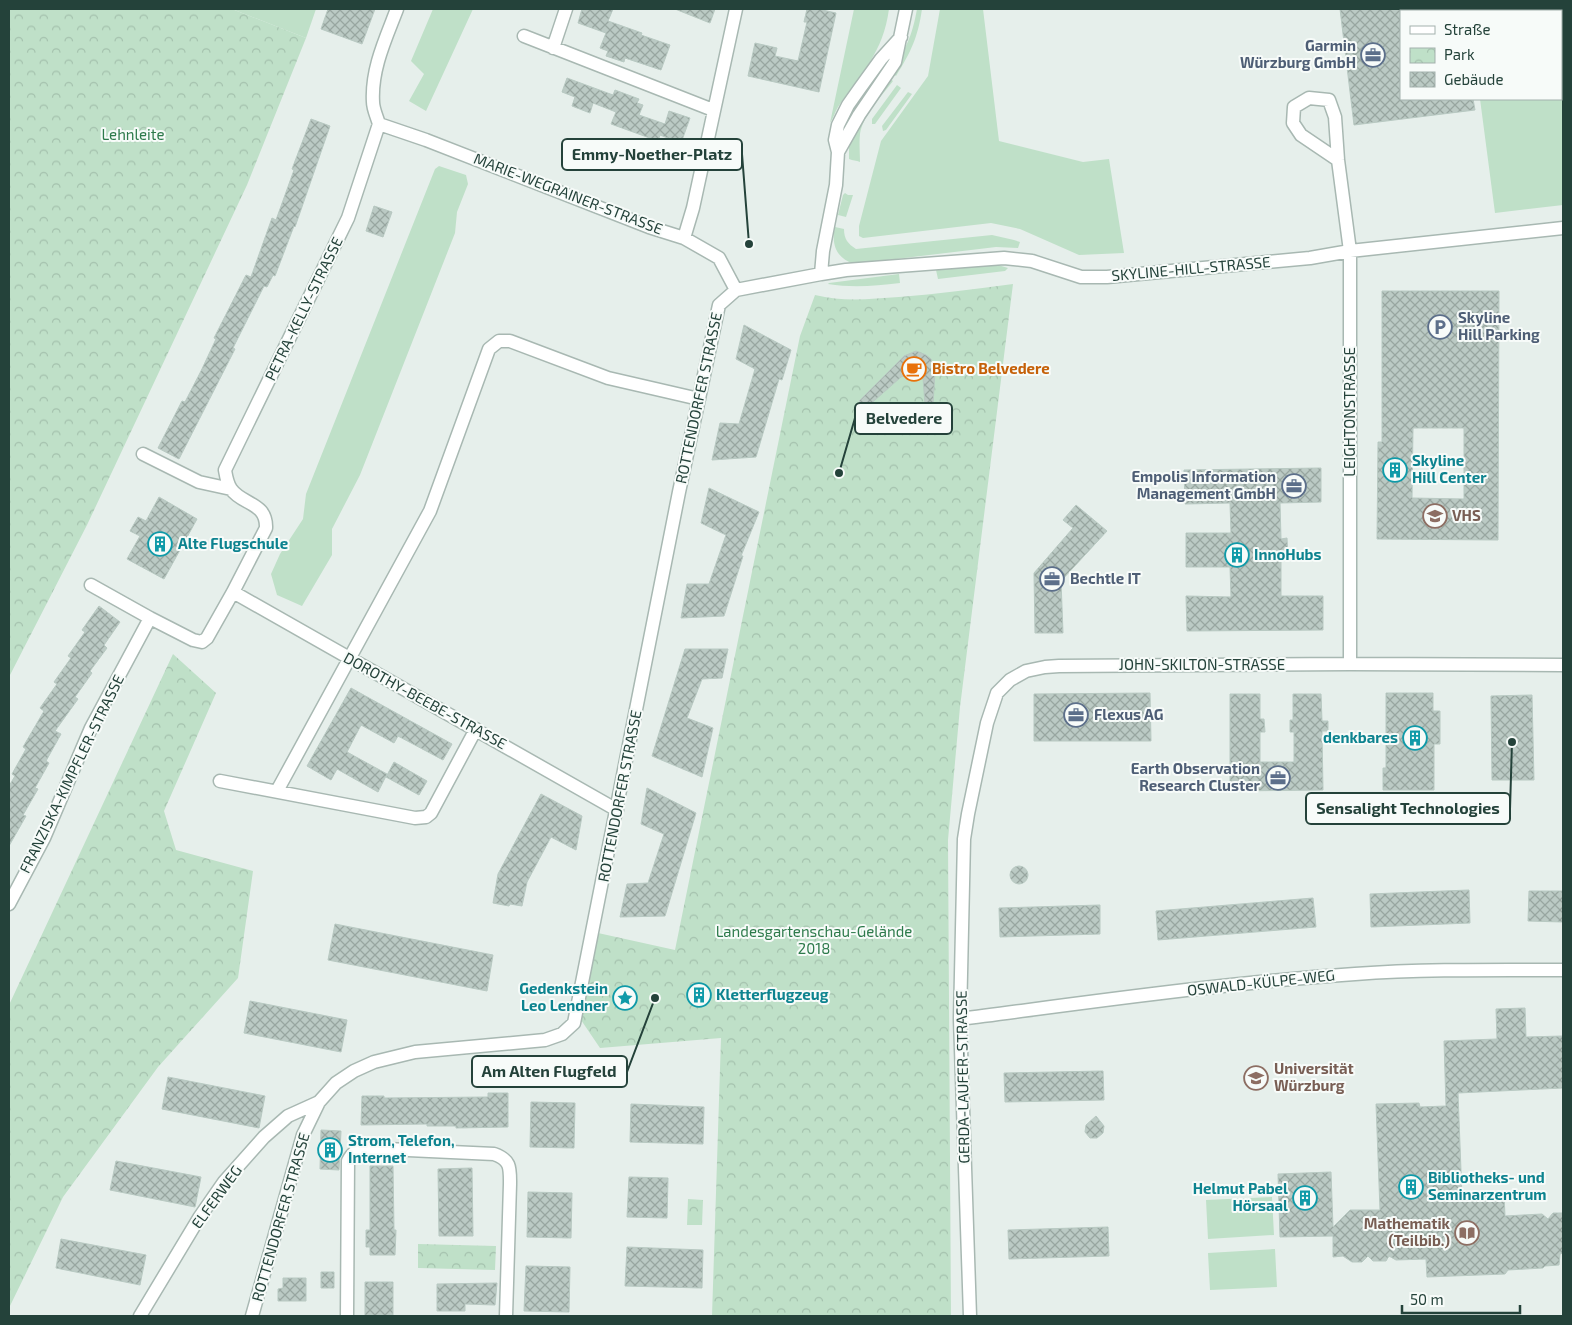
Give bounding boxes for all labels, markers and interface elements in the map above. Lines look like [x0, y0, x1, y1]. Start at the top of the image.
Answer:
legend [1400, 10, 1562, 100]
text: Straße [1444, 20, 1490, 38]
place label: Garmin Würzburg GmbH [1240, 36, 1356, 71]
office icon: Garmin Würzburg GmbH [1360, 42, 1386, 68]
text: Park [1444, 45, 1475, 63]
text: Gebäude [1444, 70, 1503, 88]
park label: Lehnleite [101, 125, 165, 143]
callout: Emmy-Noether-Platz [562, 139, 742, 170]
text: Emmy-Noether-Platz [572, 144, 732, 164]
street label: MARIE-WEGRAINER-STRASSE [471, 149, 665, 237]
street label: PETRA-KELLY-STRASSE [260, 234, 346, 383]
street label: SKYLINE-HILL-STRASSE [1111, 252, 1271, 284]
place label: Skyline Hill Parking [1458, 308, 1540, 343]
street label: ROTTENDORFER STRASSE [671, 310, 725, 485]
parking icon: Skyline Hill Parking [1427, 314, 1453, 340]
street label: LEIGHTONSTRASSE [1340, 347, 1358, 477]
cafe icon: Bistro Belvedere [901, 356, 927, 382]
place label: Bistro Belvedere [932, 359, 1050, 377]
callout: Belvedere [855, 403, 952, 434]
text: Belvedere [866, 408, 942, 427]
place label: Skyline Hill Center [1412, 451, 1487, 486]
building icon: Skyline Hill Center [1382, 457, 1408, 483]
place label: Empolis Information Management GmbH [1131, 467, 1276, 502]
office icon: Empolis Information Management GmbH [1281, 473, 1307, 499]
school or university icon: VHS [1422, 503, 1448, 529]
place label: VHS [1452, 506, 1481, 524]
building icon: Alte Flugschule [147, 531, 173, 557]
place label: Alte Flugschule [178, 534, 288, 552]
building icon: InnoHubs [1224, 542, 1250, 568]
place label: InnoHubs [1254, 545, 1321, 563]
office icon: Bechtle IT [1039, 566, 1065, 592]
place label: Bechtle IT [1070, 569, 1141, 587]
street label: DOROTHY-BEEBE-STRASSE [341, 648, 510, 752]
street label: JOHN-SKILTON-STRASSE [1119, 655, 1285, 673]
street label: FRANZISKA-KIMPFLER-STRASSE [15, 671, 127, 876]
office icon: Flexus AG [1063, 702, 1089, 728]
place label: Flexus AG [1094, 705, 1163, 723]
street label: ROTTENDORFER STRASSE [594, 708, 645, 883]
building icon: denkbares [1402, 725, 1428, 751]
place label: denkbares [1323, 728, 1398, 746]
place label: Earth Observation Research Cluster [1131, 759, 1261, 794]
office icon: Earth Observation Research Cluster [1265, 765, 1291, 791]
callout: Sensalight Technologies [1306, 793, 1510, 824]
text: Sensalight Technologies [1316, 798, 1500, 817]
park label: Landesgartenschau-Gelände 2018 [716, 922, 912, 957]
street label: OSWALD-KÜLPE-WEG [1186, 965, 1336, 999]
place label: Gedenkstein Leo Lendner [519, 979, 609, 1014]
building icon: Kletterflugzeug [686, 982, 712, 1008]
place icon: Gedenkstein Leo Lendner [612, 985, 638, 1011]
place label: Kletterflugzeug [716, 985, 829, 1003]
street label: GERDA-LAUFER-STRASSE [951, 990, 973, 1164]
callout: Am Alten Flugfeld [472, 1056, 627, 1087]
place label: Universität Würzburg [1274, 1059, 1354, 1094]
text: Am Alten Flugfeld [482, 1061, 616, 1080]
school or university icon: Universität Würzburg [1243, 1065, 1269, 1091]
street label: ROTTENDORFER STRASSE [247, 1130, 313, 1303]
place label: Strom, Telefon, Internet [348, 1131, 455, 1166]
building icon: Strom, Telefon, Internet [317, 1137, 343, 1163]
street label: ELFERWEG [187, 1161, 245, 1232]
place label: Bibliotheks- und Seminarzentrum [1428, 1168, 1547, 1203]
building icon: Bibliotheks- und Seminarzentrum [1398, 1174, 1424, 1200]
place label: Helmut Pabel Hörsaal [1193, 1179, 1288, 1214]
building icon: Helmut Pabel Hörsaal [1292, 1185, 1318, 1211]
place label: Mathematik (Teilbib.) [1364, 1214, 1451, 1249]
library icon: Mathematik (Teilbib.) [1454, 1220, 1480, 1246]
scale bar [1402, 1282, 1520, 1314]
text: 50 m [1410, 1290, 1444, 1308]

